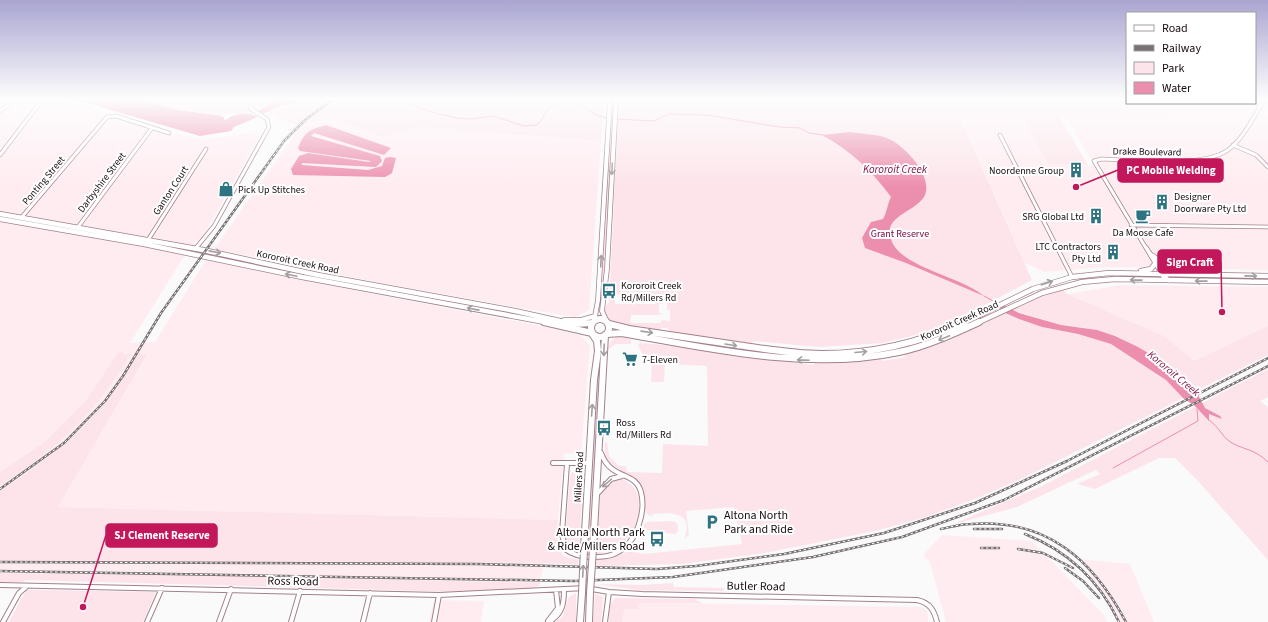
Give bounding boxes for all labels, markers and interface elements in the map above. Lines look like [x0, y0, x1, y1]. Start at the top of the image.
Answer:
legend [1126, 12, 1256, 104]
text: Road [1162, 20, 1188, 37]
text: Railway [1162, 40, 1201, 57]
text: Park [1162, 60, 1184, 77]
text: Water [1162, 80, 1192, 97]
street label: Drake Boulevard [1112, 144, 1182, 160]
street label: Darbyshire Street [74, 149, 130, 216]
street label: Ponting Street [19, 153, 69, 208]
callout: PC Mobile Welding [1118, 159, 1223, 182]
building icon: Noordenne Group [1067, 161, 1085, 179]
one-way arrow [609, 162, 616, 175]
water label: Kororoit Creek [863, 162, 928, 177]
street label: Ganton Court [150, 163, 192, 218]
text: PC Mobile Welding [1126, 163, 1216, 178]
place label: Noordenne Group [989, 164, 1064, 178]
shop icon: Pick Up Stitches [217, 180, 235, 198]
place label: Pick Up Stitches [238, 183, 305, 197]
place label: Designer Doorware Pty Ltd [1174, 190, 1246, 216]
building icon: Designer Doorware Pty Ltd [1153, 193, 1171, 211]
building icon: SRG Global Ltd [1087, 207, 1105, 225]
cafe icon: Da Moose Cafe [1134, 207, 1152, 225]
place label: SRG Global Ltd [1022, 210, 1084, 224]
place label: Da Moose Cafe [1113, 226, 1174, 240]
park label: Grant Reserve [871, 227, 929, 241]
place label: LTC Contractors Pty Ltd [1036, 240, 1101, 266]
building icon: LTC Contractors Pty Ltd [1104, 243, 1122, 261]
street label: Kororoit Creek Road [255, 246, 340, 278]
one-way arrow [208, 249, 221, 257]
callout: Sign Craft [1158, 250, 1221, 273]
one-way arrow [597, 255, 604, 268]
text: Sign Craft [1166, 255, 1214, 270]
one-way arrow [285, 270, 298, 278]
one-way arrow [1244, 272, 1257, 280]
one-way arrow [1130, 276, 1143, 284]
one-way arrow [1195, 277, 1208, 285]
place label: Kororoit Creek Rd/Millers Rd [621, 279, 682, 305]
one-way arrow [1041, 279, 1054, 286]
bus stop icon: Kororoit Creek Rd/Millers Rd [600, 282, 618, 300]
street label: Kororoit Creek Road [918, 297, 1001, 344]
one-way arrow [467, 305, 480, 313]
one-way arrow [640, 328, 653, 336]
one-way arrow [938, 334, 950, 342]
one-way arrow [724, 341, 737, 349]
one-way arrow [600, 343, 608, 356]
water label: Kororoit Creek [1144, 347, 1204, 400]
one-way arrow [854, 348, 867, 355]
supermarket icon: 7-Eleven [621, 350, 639, 368]
place label: 7-Eleven [642, 353, 678, 367]
one-way arrow [797, 356, 810, 363]
one-way arrow [589, 404, 596, 417]
place label: Ross Rd/Millers Rd [616, 416, 671, 442]
bus stop icon: Ross Rd/Millers Rd [595, 419, 613, 437]
street label: Millers Road [571, 451, 587, 503]
one-way arrow [601, 478, 612, 487]
place label: Altona North Park and Ride [724, 507, 793, 538]
parking icon: Altona North Park and Ride [703, 513, 721, 531]
callout: SJ Clement Reserve [106, 524, 217, 547]
place label: Altona North Park & Ride/Millers Road [548, 524, 645, 555]
text: SJ Clement Reserve [114, 528, 210, 543]
bus stop icon: Altona North Park & Ride/Millers Road [648, 530, 666, 548]
one-way arrow [579, 565, 586, 578]
street label: Ross Road [267, 573, 319, 590]
street label: Butler Road [726, 577, 786, 596]

